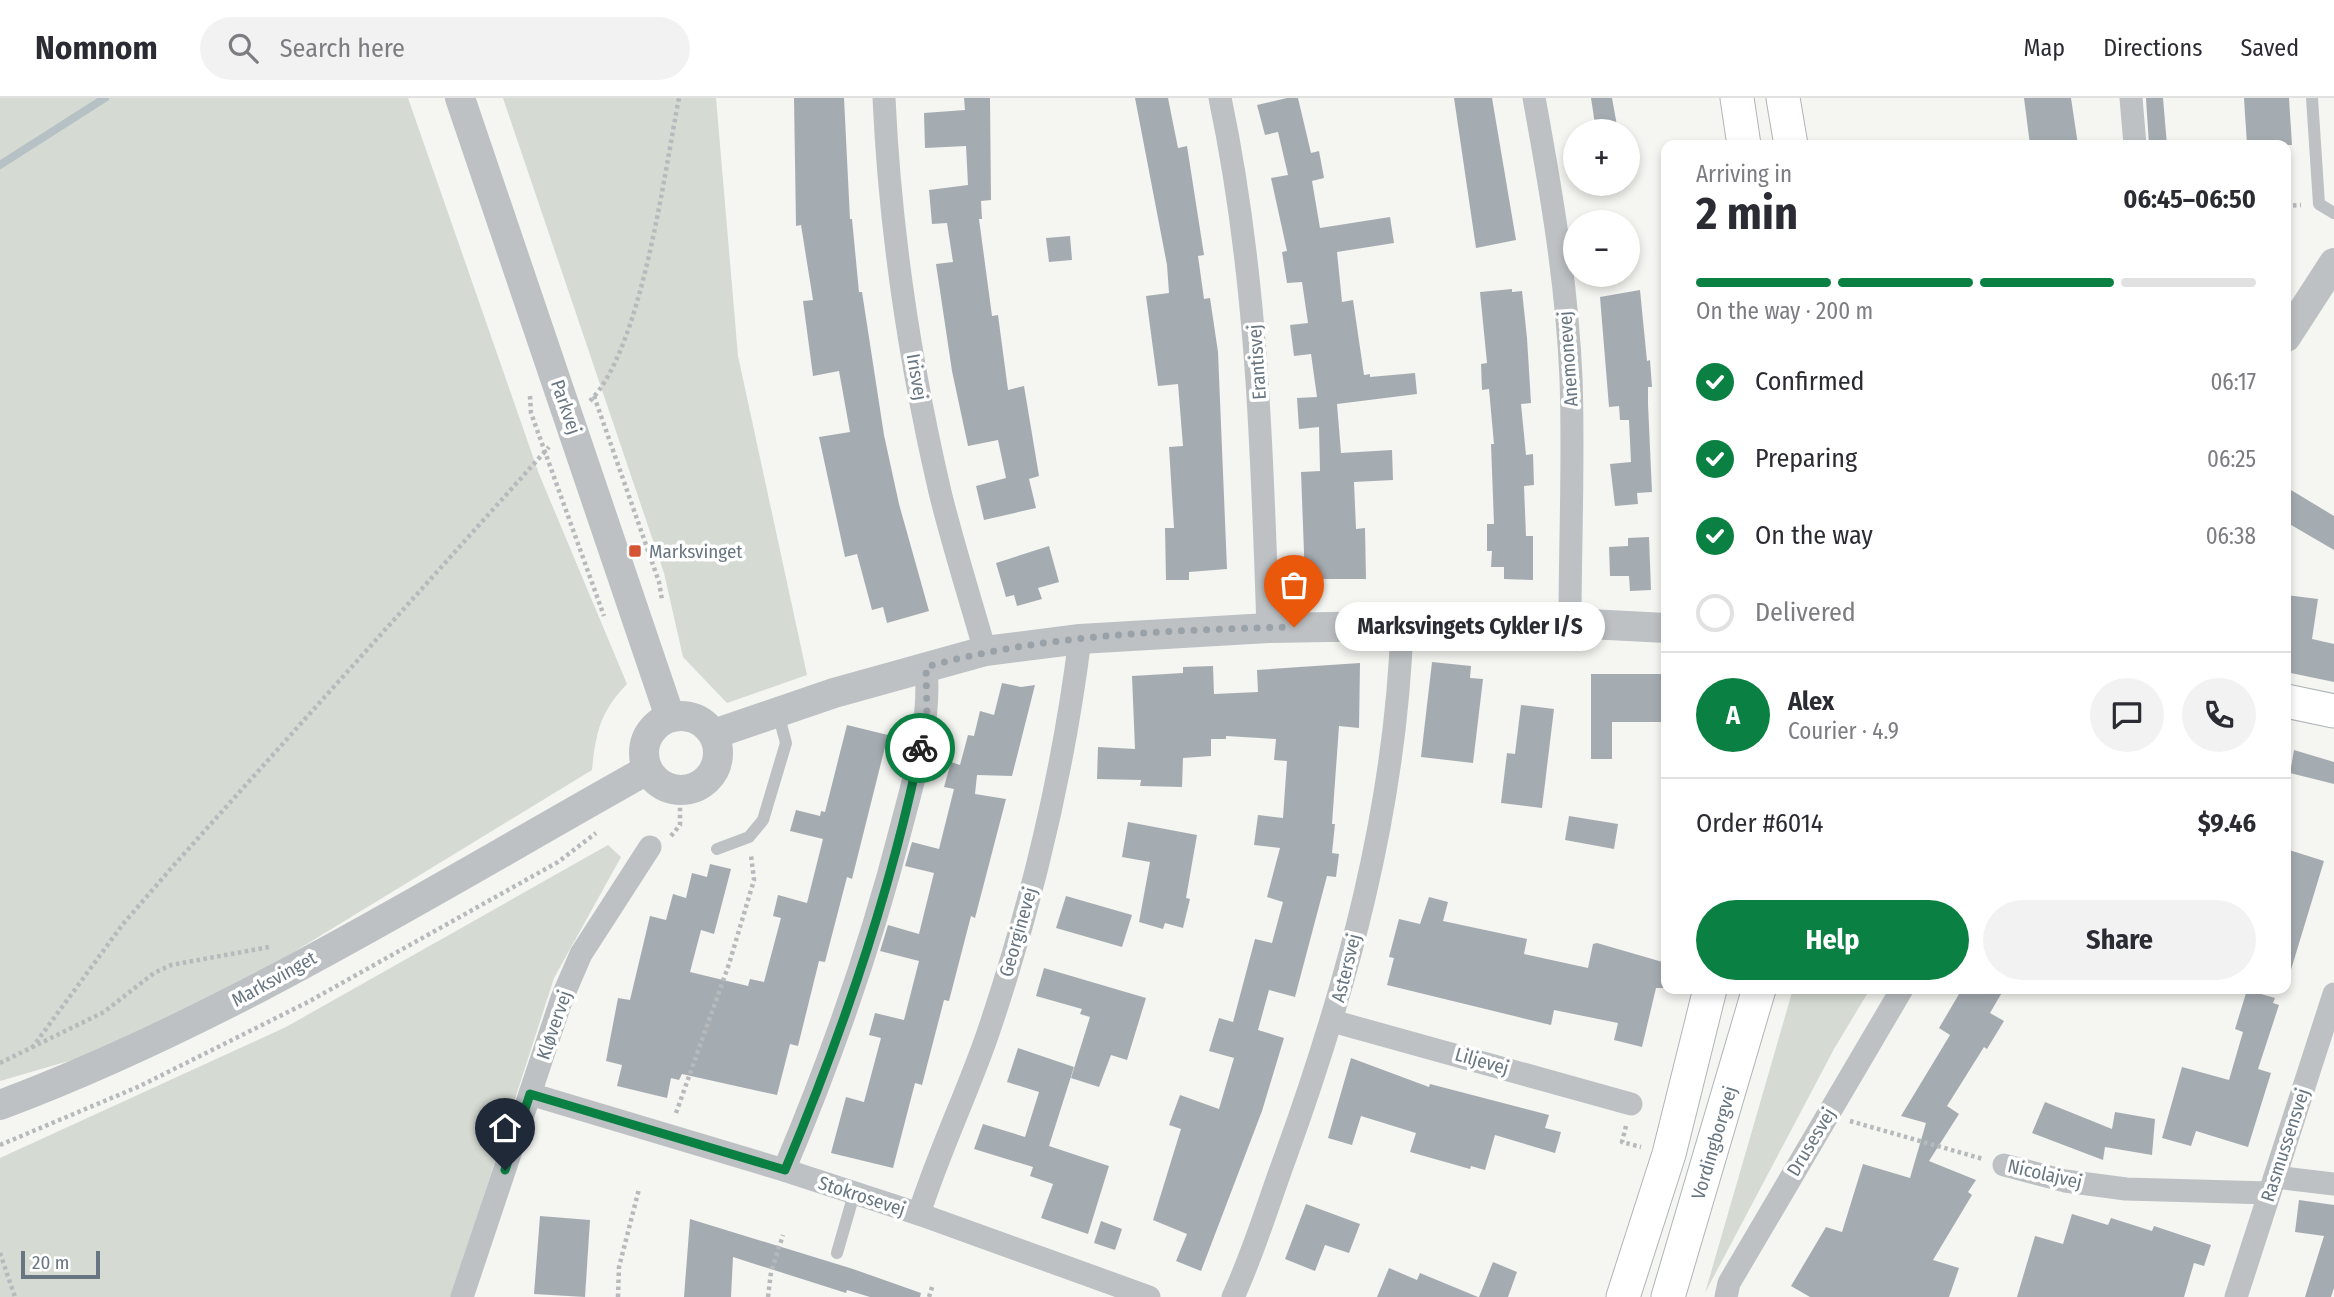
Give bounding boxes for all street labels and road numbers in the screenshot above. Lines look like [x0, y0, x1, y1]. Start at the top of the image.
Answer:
street label: Anemonevej [1553, 310, 1583, 408]
street label: Erantisvej [1243, 324, 1271, 400]
street label: Irisvej [902, 352, 932, 402]
street label: Parkvej [546, 377, 586, 437]
street label: Georginevej [994, 884, 1042, 980]
street label: Astersvej [1326, 931, 1366, 1005]
street label: Marksvinget [228, 946, 321, 1012]
street label: Kløvervej [531, 987, 577, 1063]
street label: Liljevej [1452, 1042, 1512, 1080]
street label: Vordingborgvej [1686, 1083, 1741, 1202]
street label: Rasmussensvej [2256, 1085, 2314, 1205]
street label: Drusesvej [1782, 1104, 1840, 1180]
street label: Nicolajvej [2006, 1154, 2084, 1194]
street label: Stokrosevej [816, 1171, 908, 1221]

